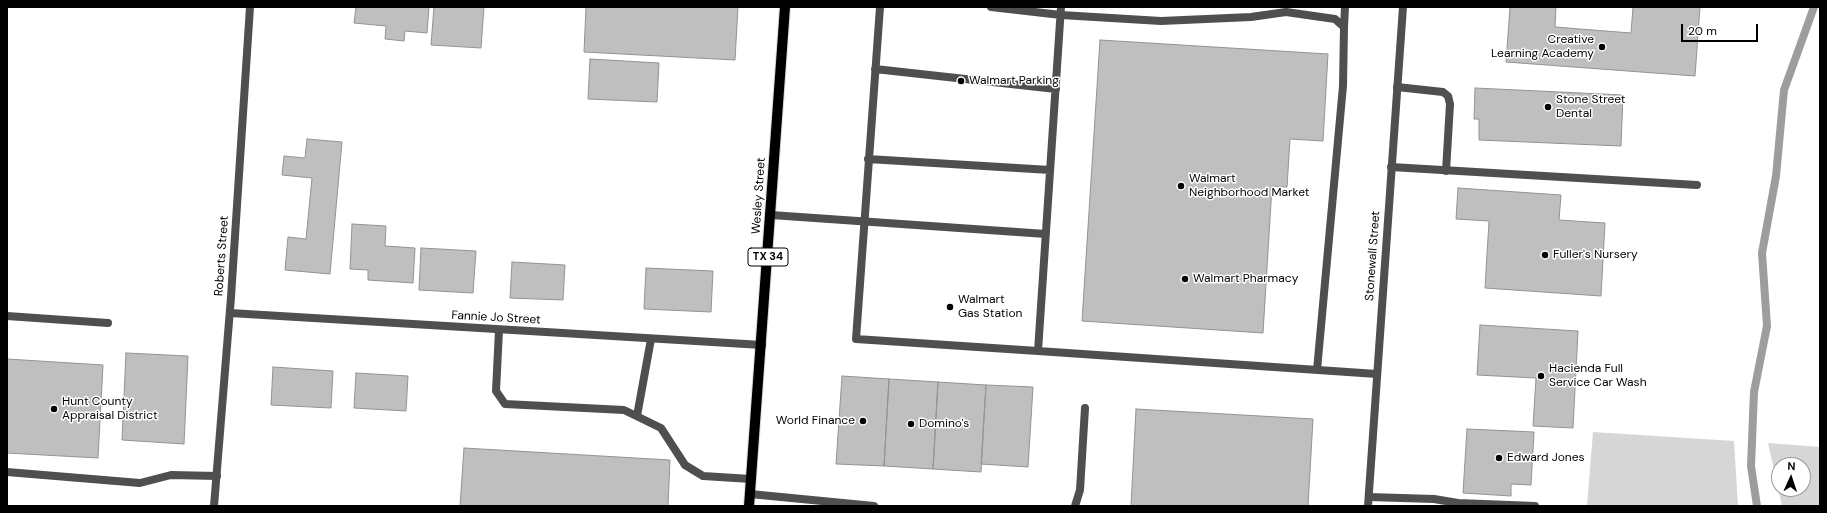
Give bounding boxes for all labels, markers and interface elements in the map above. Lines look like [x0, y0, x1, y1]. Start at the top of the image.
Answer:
scale bar [1683, 16, 1760, 42]
text: 20 m [1688, 23, 1717, 39]
place label: Creative Learning Academy [1491, 33, 1594, 61]
marker: Creative Learning Academy [1597, 42, 1607, 52]
place label: Walmart Parking [969, 74, 1059, 88]
marker: Walmart Parking [956, 76, 966, 86]
place label: Stone Street Dental [1556, 93, 1626, 121]
marker: Stone Street Dental [1543, 102, 1553, 112]
street label: Wesley Street [749, 157, 769, 235]
place label: Walmart Neighborhood Market [1189, 172, 1309, 200]
marker: Walmart Neighborhood Market [1176, 181, 1186, 191]
street label: Stonewall Street [1363, 211, 1383, 301]
street label: Roberts Street [212, 215, 232, 297]
road number: TX 34 [748, 248, 788, 266]
place label: Fuller's Nursery [1553, 248, 1638, 262]
marker: Fuller's Nursery [1540, 250, 1550, 260]
place label: Walmart Pharmacy [1193, 272, 1298, 286]
marker: Walmart Pharmacy [1180, 274, 1190, 284]
place label: Walmart Gas Station [958, 293, 1022, 321]
marker: Walmart Gas Station [945, 302, 955, 312]
street label: Fannie Jo Street [451, 308, 541, 328]
place label: Hacienda Full Service Car Wash [1549, 362, 1647, 390]
marker: Hacienda Full Service Car Wash [1536, 371, 1546, 381]
place label: Hunt County Appraisal District [62, 395, 158, 423]
marker: Hunt County Appraisal District [49, 404, 59, 414]
place label: World Finance [776, 414, 855, 428]
marker: World Finance [858, 416, 868, 426]
place label: Domino's [919, 417, 969, 431]
marker: Domino's [906, 419, 916, 429]
place label: Edward Jones [1507, 451, 1585, 465]
marker: Edward Jones [1494, 453, 1504, 463]
north arrow [1771, 457, 1811, 497]
text: N [1787, 459, 1796, 473]

